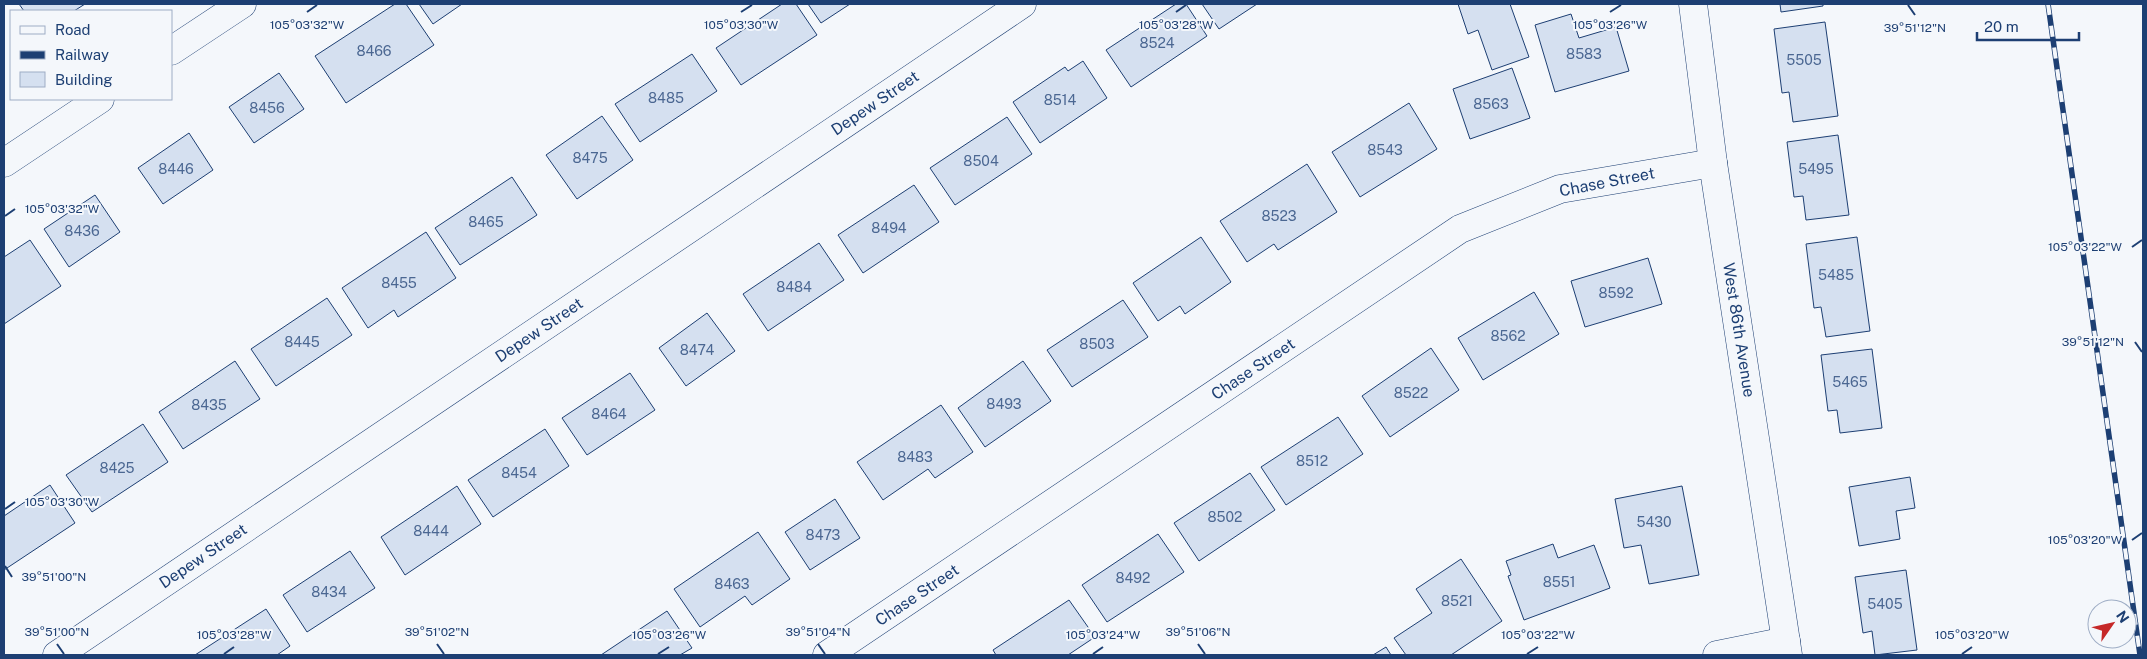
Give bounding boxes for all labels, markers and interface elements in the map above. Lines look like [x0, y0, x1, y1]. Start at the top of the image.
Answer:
legend [10, 10, 172, 100]
scale bar [1977, 10, 2080, 42]
text: 105°03'32"W [270, 18, 345, 32]
text: 105°03'30"W [704, 18, 779, 32]
text: 105°03'28"W [1139, 18, 1214, 32]
text: 105°03'26"W [1573, 18, 1648, 32]
text: 20 m [1984, 18, 2019, 35]
text: Road [55, 21, 91, 38]
text: 39°51'12"N [1884, 21, 1946, 35]
house number: 8524 [1139, 35, 1175, 51]
house number: 8466 [356, 43, 392, 59]
text: Railway [55, 46, 109, 63]
house number: 8583 [1566, 46, 1602, 62]
house number: 5505 [1786, 52, 1822, 68]
street label: Depew Street [828, 67, 922, 139]
text: Building [55, 71, 113, 88]
house number: 8485 [648, 90, 684, 106]
house number: 8514 [1044, 92, 1076, 108]
house number: 8563 [1473, 96, 1509, 112]
house number: 8456 [249, 100, 285, 116]
house number: 8543 [1367, 142, 1403, 158]
house number: 8475 [572, 150, 608, 166]
house number: 8504 [963, 153, 999, 169]
house number: 8446 [158, 161, 194, 177]
house number: 5495 [1798, 161, 1834, 177]
street label: Chase Street [1558, 163, 1656, 201]
text: 105°03'32"W [25, 202, 100, 216]
house number: 8523 [1261, 208, 1297, 224]
house number: 8465 [468, 214, 504, 230]
house number: 8494 [871, 220, 907, 236]
house number: 8436 [64, 223, 100, 239]
text: 105°03'22"W [2048, 240, 2123, 254]
street label: West 86th Avenue [1719, 261, 1759, 399]
house number: 5485 [1818, 267, 1854, 283]
house number: 8455 [381, 275, 417, 291]
house number: 8484 [776, 279, 812, 295]
house number: 8592 [1598, 285, 1634, 301]
street label: Depew Street [492, 294, 586, 366]
house number: 8562 [1490, 328, 1526, 344]
house number: 8445 [284, 334, 320, 350]
street label: Chase Street [1208, 334, 1298, 404]
text: 39°51'12"N [2062, 335, 2124, 349]
house number: 8503 [1079, 336, 1115, 352]
house number: 8474 [680, 342, 715, 358]
house number: 5465 [1832, 374, 1868, 390]
house number: 8522 [1394, 385, 1428, 401]
house number: 8493 [986, 396, 1022, 412]
house number: 8435 [191, 397, 227, 413]
house number: 8464 [591, 406, 627, 422]
house number: 8483 [897, 449, 933, 465]
house number: 8512 [1296, 453, 1328, 469]
house number: 8425 [99, 460, 135, 476]
house number: 8454 [501, 465, 537, 481]
text: 105°03'30"W [25, 495, 100, 509]
house number: 8502 [1208, 509, 1242, 525]
house number: 5430 [1636, 514, 1672, 530]
street label: Depew Street [156, 520, 250, 592]
house number: 8444 [413, 523, 449, 539]
house number: 8473 [806, 527, 841, 543]
text: 105°03'20"W [2048, 533, 2123, 547]
street label: Chase Street [872, 560, 962, 630]
text: 39°51'00"N [22, 570, 86, 584]
house number: 8492 [1116, 570, 1150, 586]
house number: 8551 [1543, 574, 1575, 590]
house number: 8463 [714, 576, 750, 592]
house number: 8434 [311, 584, 347, 600]
house number: 8521 [1441, 593, 1473, 609]
house number: 5405 [1867, 596, 1903, 612]
north arrow [2087, 599, 2137, 649]
text: N [2113, 608, 2132, 626]
text: 39°51'00"N [25, 625, 89, 639]
text: 39°51'02"N [405, 625, 469, 639]
text: 39°51'04"N [785, 625, 851, 639]
text: 39°51'06"N [1166, 625, 1230, 639]
text: 105°03'28"W [197, 628, 272, 642]
text: 105°03'26"W [632, 628, 707, 642]
text: 105°03'24"W [1066, 628, 1141, 642]
text: 105°03'22"W [1501, 628, 1576, 642]
text: 105°03'20"W [1935, 628, 2010, 642]

